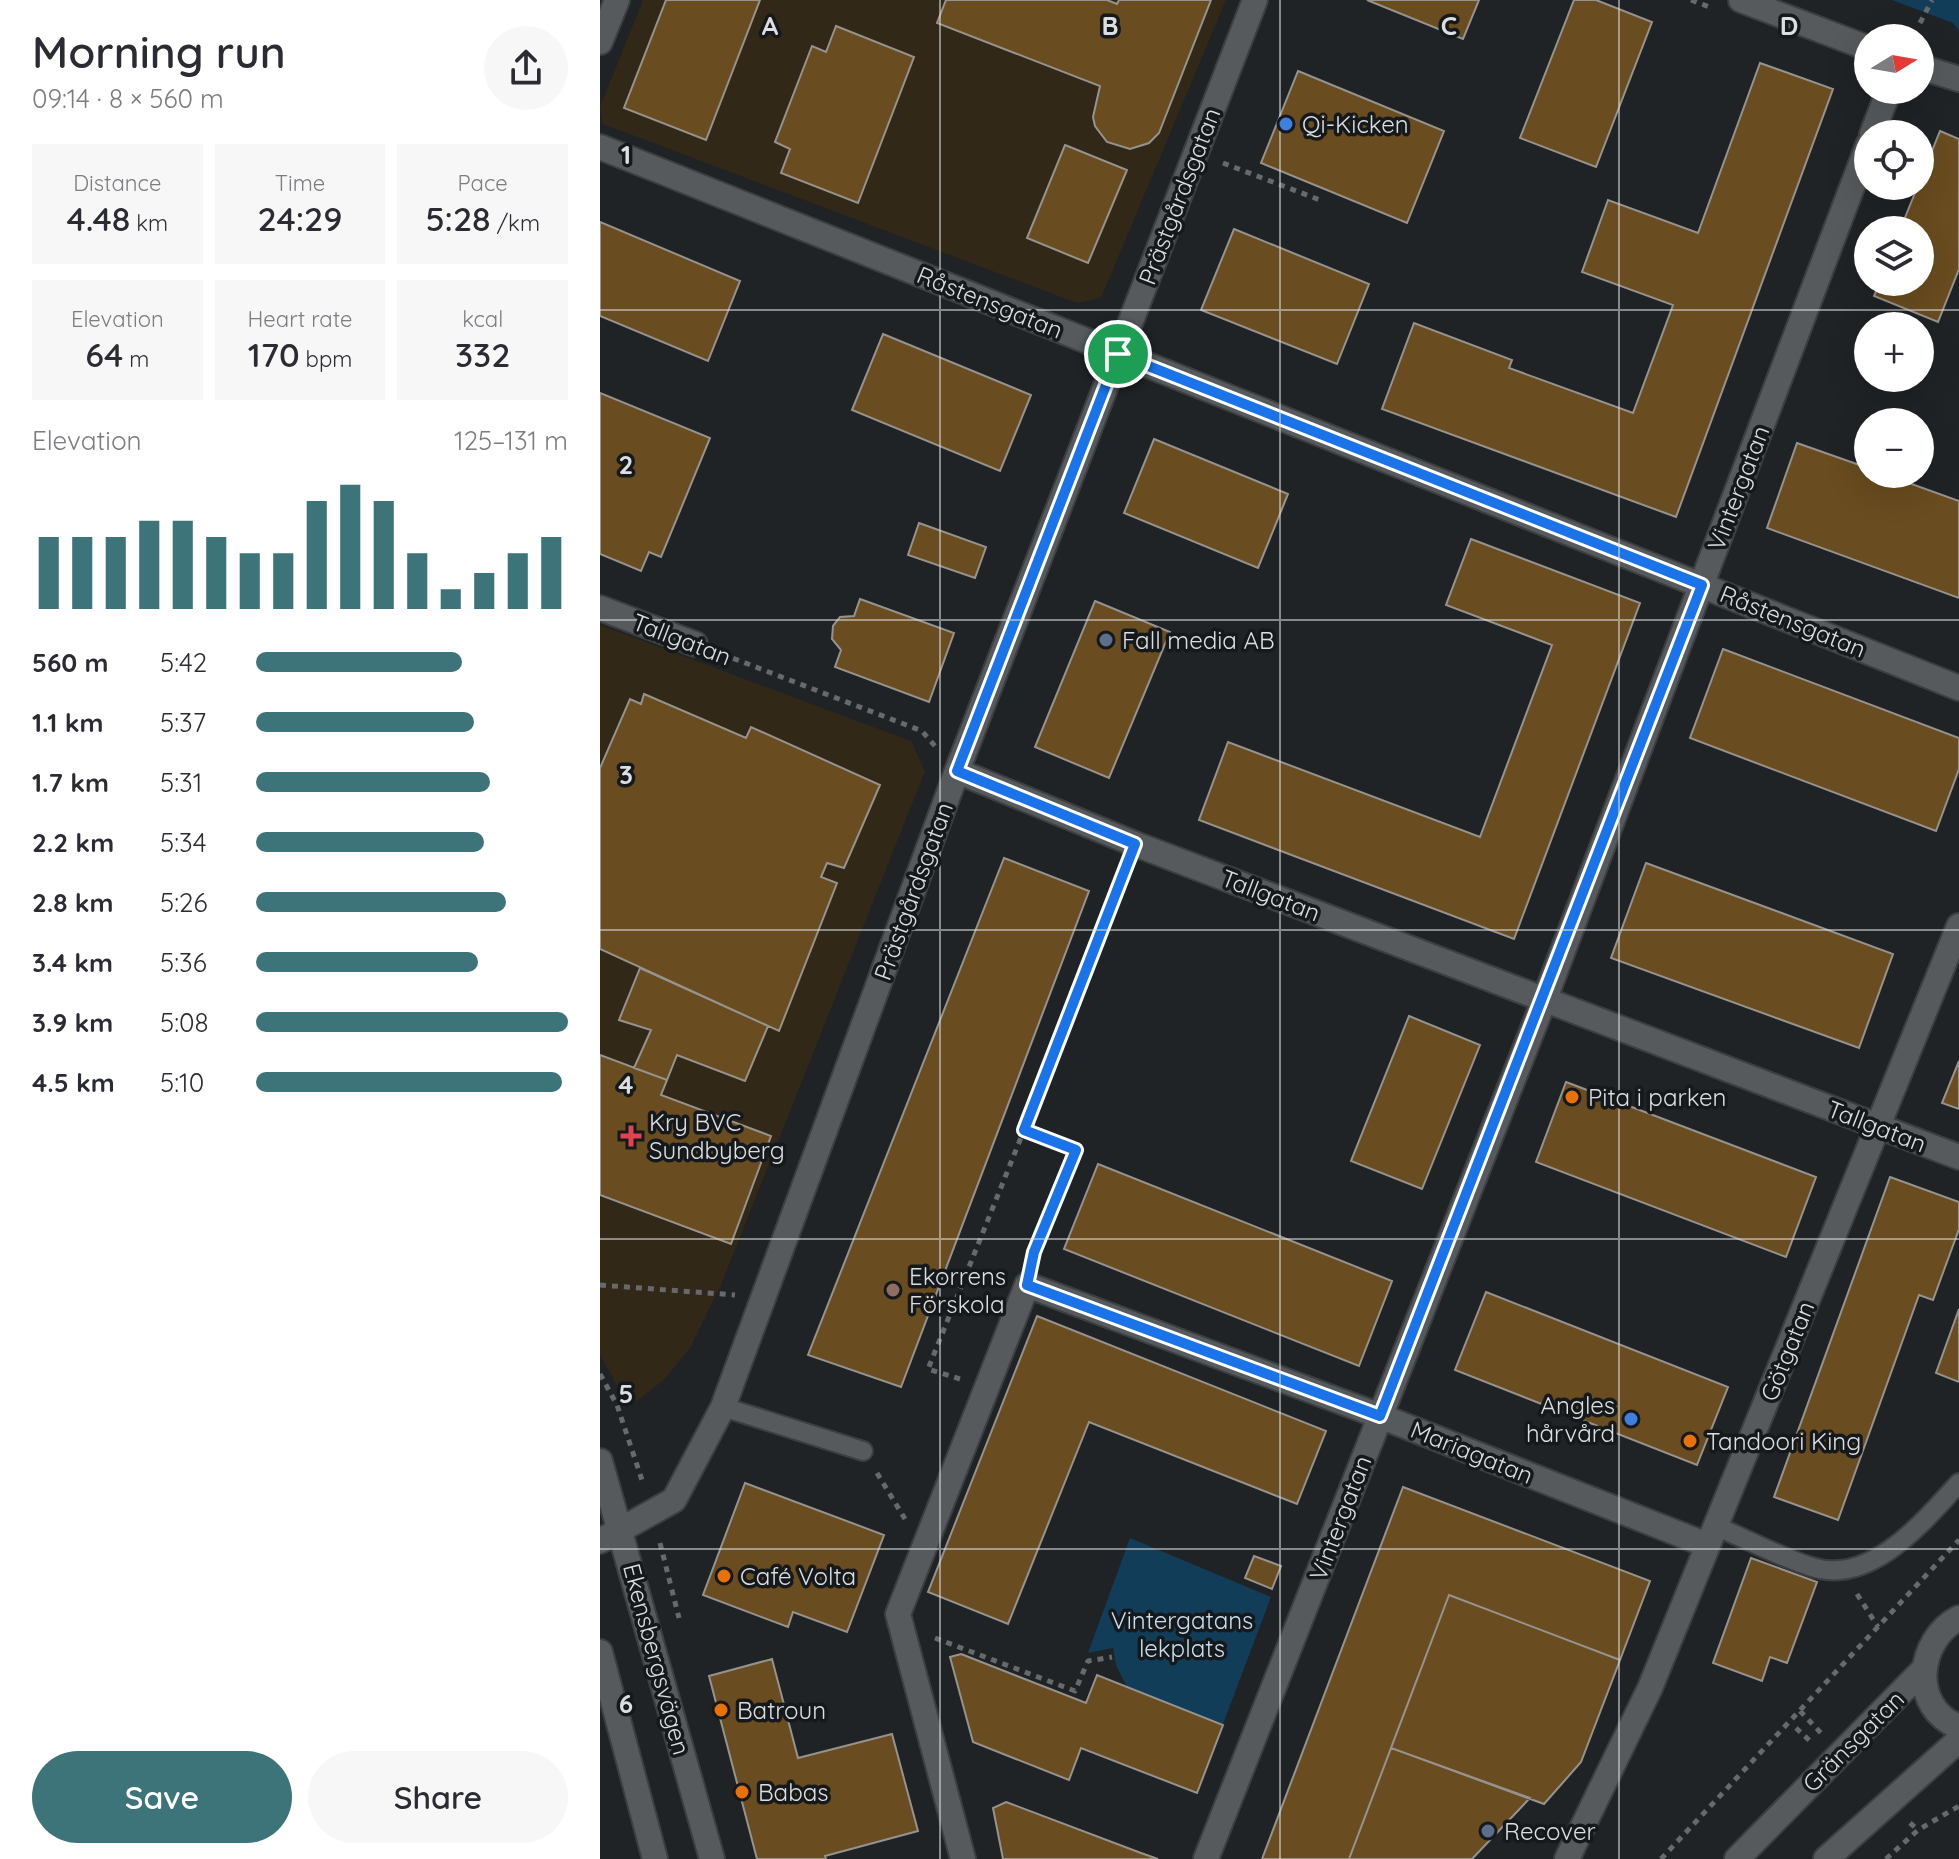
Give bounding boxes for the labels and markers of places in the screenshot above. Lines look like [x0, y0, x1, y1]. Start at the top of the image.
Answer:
place label: Qi-Kicken [1302, 109, 1409, 139]
marker: Qi-Kicken [1277, 115, 1295, 133]
pin [1084, 320, 1152, 388]
place label: Fall media AB [1122, 625, 1275, 655]
marker: Fall media AB [1097, 631, 1115, 649]
place label: Pita i parken [1588, 1082, 1726, 1112]
marker: Pita i parken [1563, 1088, 1581, 1106]
place label: Kry BVC Sundbyberg [649, 1107, 785, 1165]
marker: Kry BVC Sundbyberg [620, 1125, 642, 1147]
place label: Ekorrens Förskola [909, 1261, 1006, 1319]
marker: Ekorrens Förskola [884, 1281, 902, 1299]
place label: Angles hårvård [1526, 1390, 1615, 1448]
marker: Angles hårvård [1622, 1410, 1640, 1428]
place label: Tandoori King [1706, 1426, 1861, 1456]
marker: Tandoori King [1681, 1432, 1699, 1450]
place label: Café Volta [740, 1561, 856, 1591]
marker: Café Volta [715, 1567, 733, 1585]
place label: Batroun [737, 1695, 826, 1725]
marker: Batroun [712, 1701, 730, 1719]
place label: Babas [758, 1777, 829, 1807]
marker: Babas [733, 1783, 751, 1801]
place label: Recover [1504, 1816, 1596, 1846]
marker: Recover [1479, 1822, 1497, 1840]

